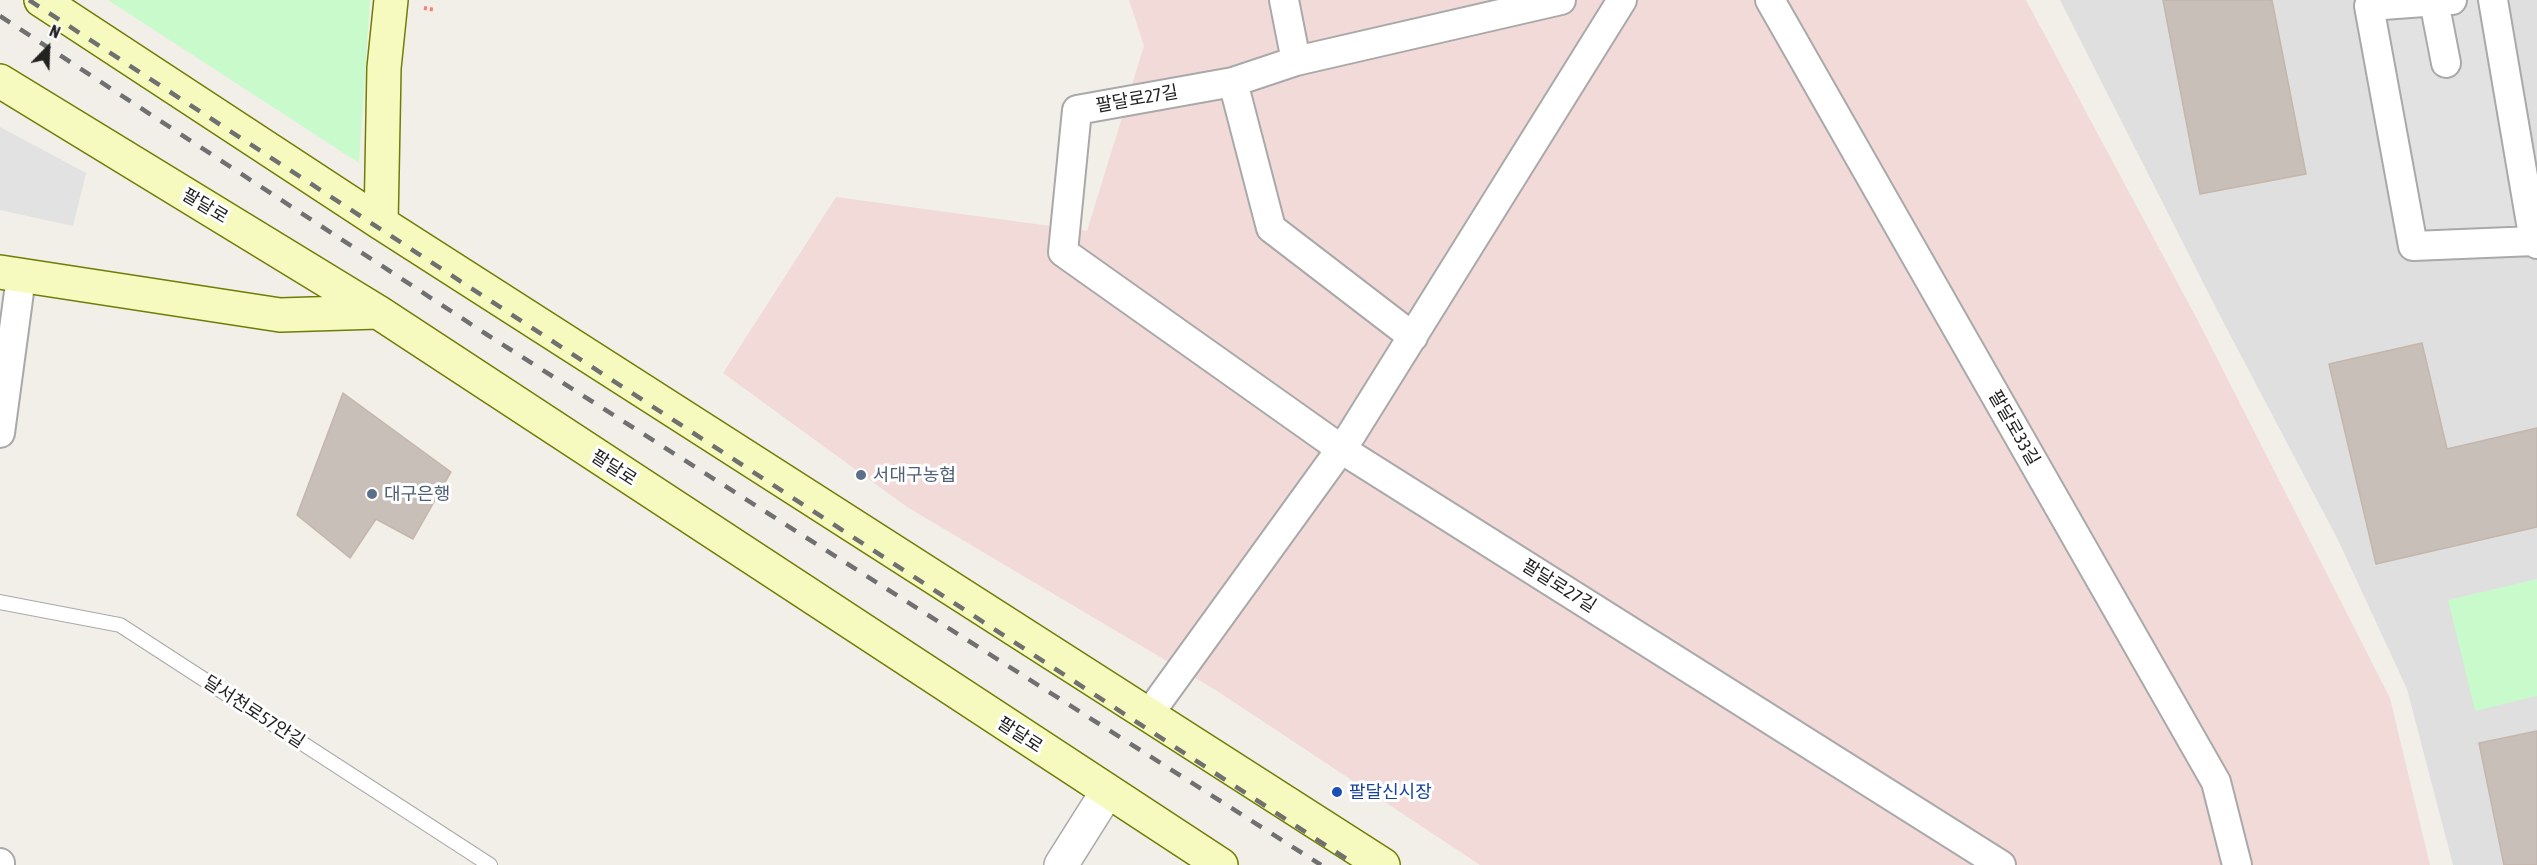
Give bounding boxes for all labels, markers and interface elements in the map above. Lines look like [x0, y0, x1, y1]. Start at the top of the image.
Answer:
north arrow [18, 18, 78, 78]
text: N [47, 21, 63, 42]
street label: 팔달로27길 [1094, 81, 1180, 117]
street label: 팔달로 [178, 184, 232, 228]
street label: 팔달로33길 [1984, 387, 2044, 469]
street label: 팔달로 [587, 445, 641, 491]
place label: 서대구농협 [873, 464, 956, 486]
marker: 서대구농협 [854, 468, 868, 482]
place label: 대구은행 [384, 483, 450, 505]
marker: 대구은행 [365, 487, 379, 501]
street label: 팔달로27길 [1518, 555, 1600, 617]
street label: 달서천로57안길 [199, 671, 309, 753]
street label: 팔달로 [993, 712, 1047, 758]
place label: 팔달신시장 [1349, 781, 1432, 803]
marker: 팔달신시장 [1330, 785, 1344, 799]

